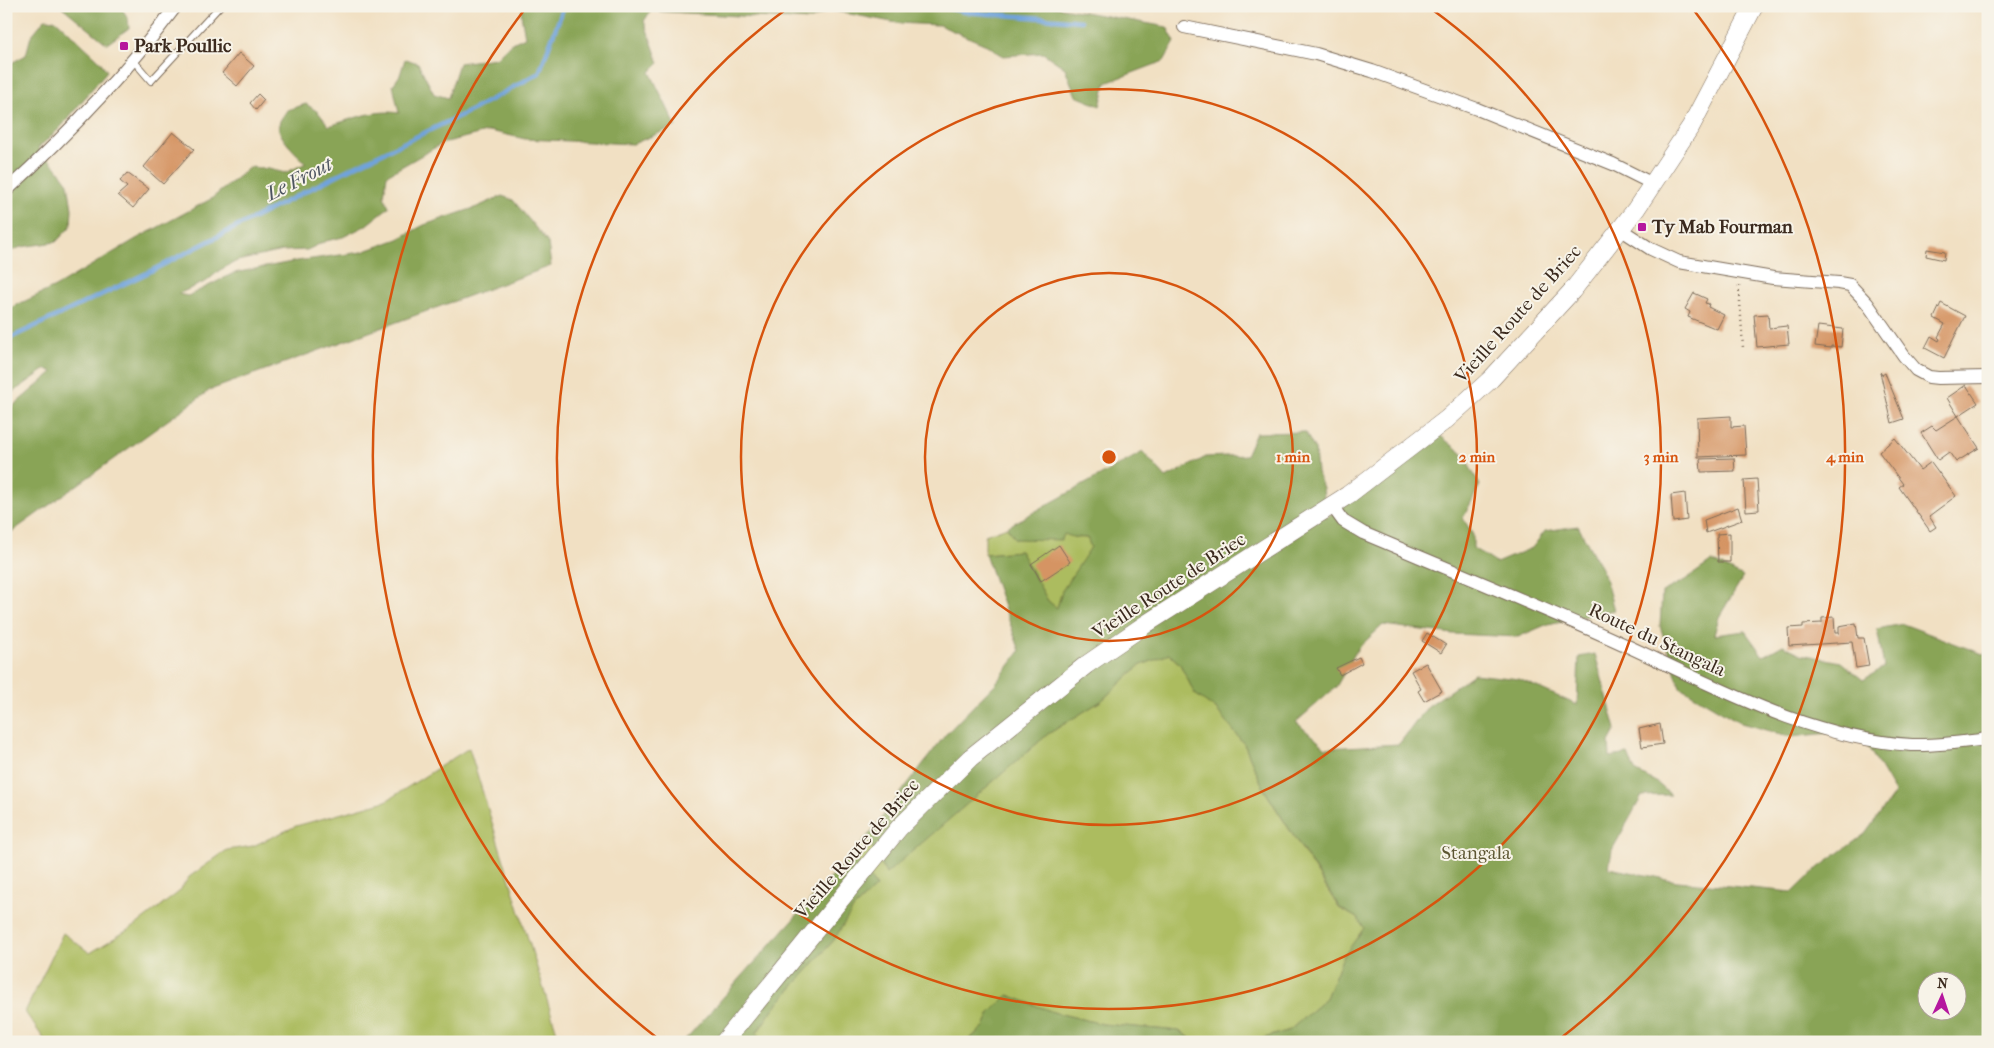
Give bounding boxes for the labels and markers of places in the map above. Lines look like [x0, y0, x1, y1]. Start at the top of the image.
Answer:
place label: Park Poullic [134, 35, 232, 57]
marker: Park Poullic [118, 40, 130, 52]
place label: Ty Mab Fourman [1651, 216, 1794, 238]
marker: Ty Mab Fourman [1636, 221, 1648, 233]
centre of rings [1100, 448, 1118, 466]

